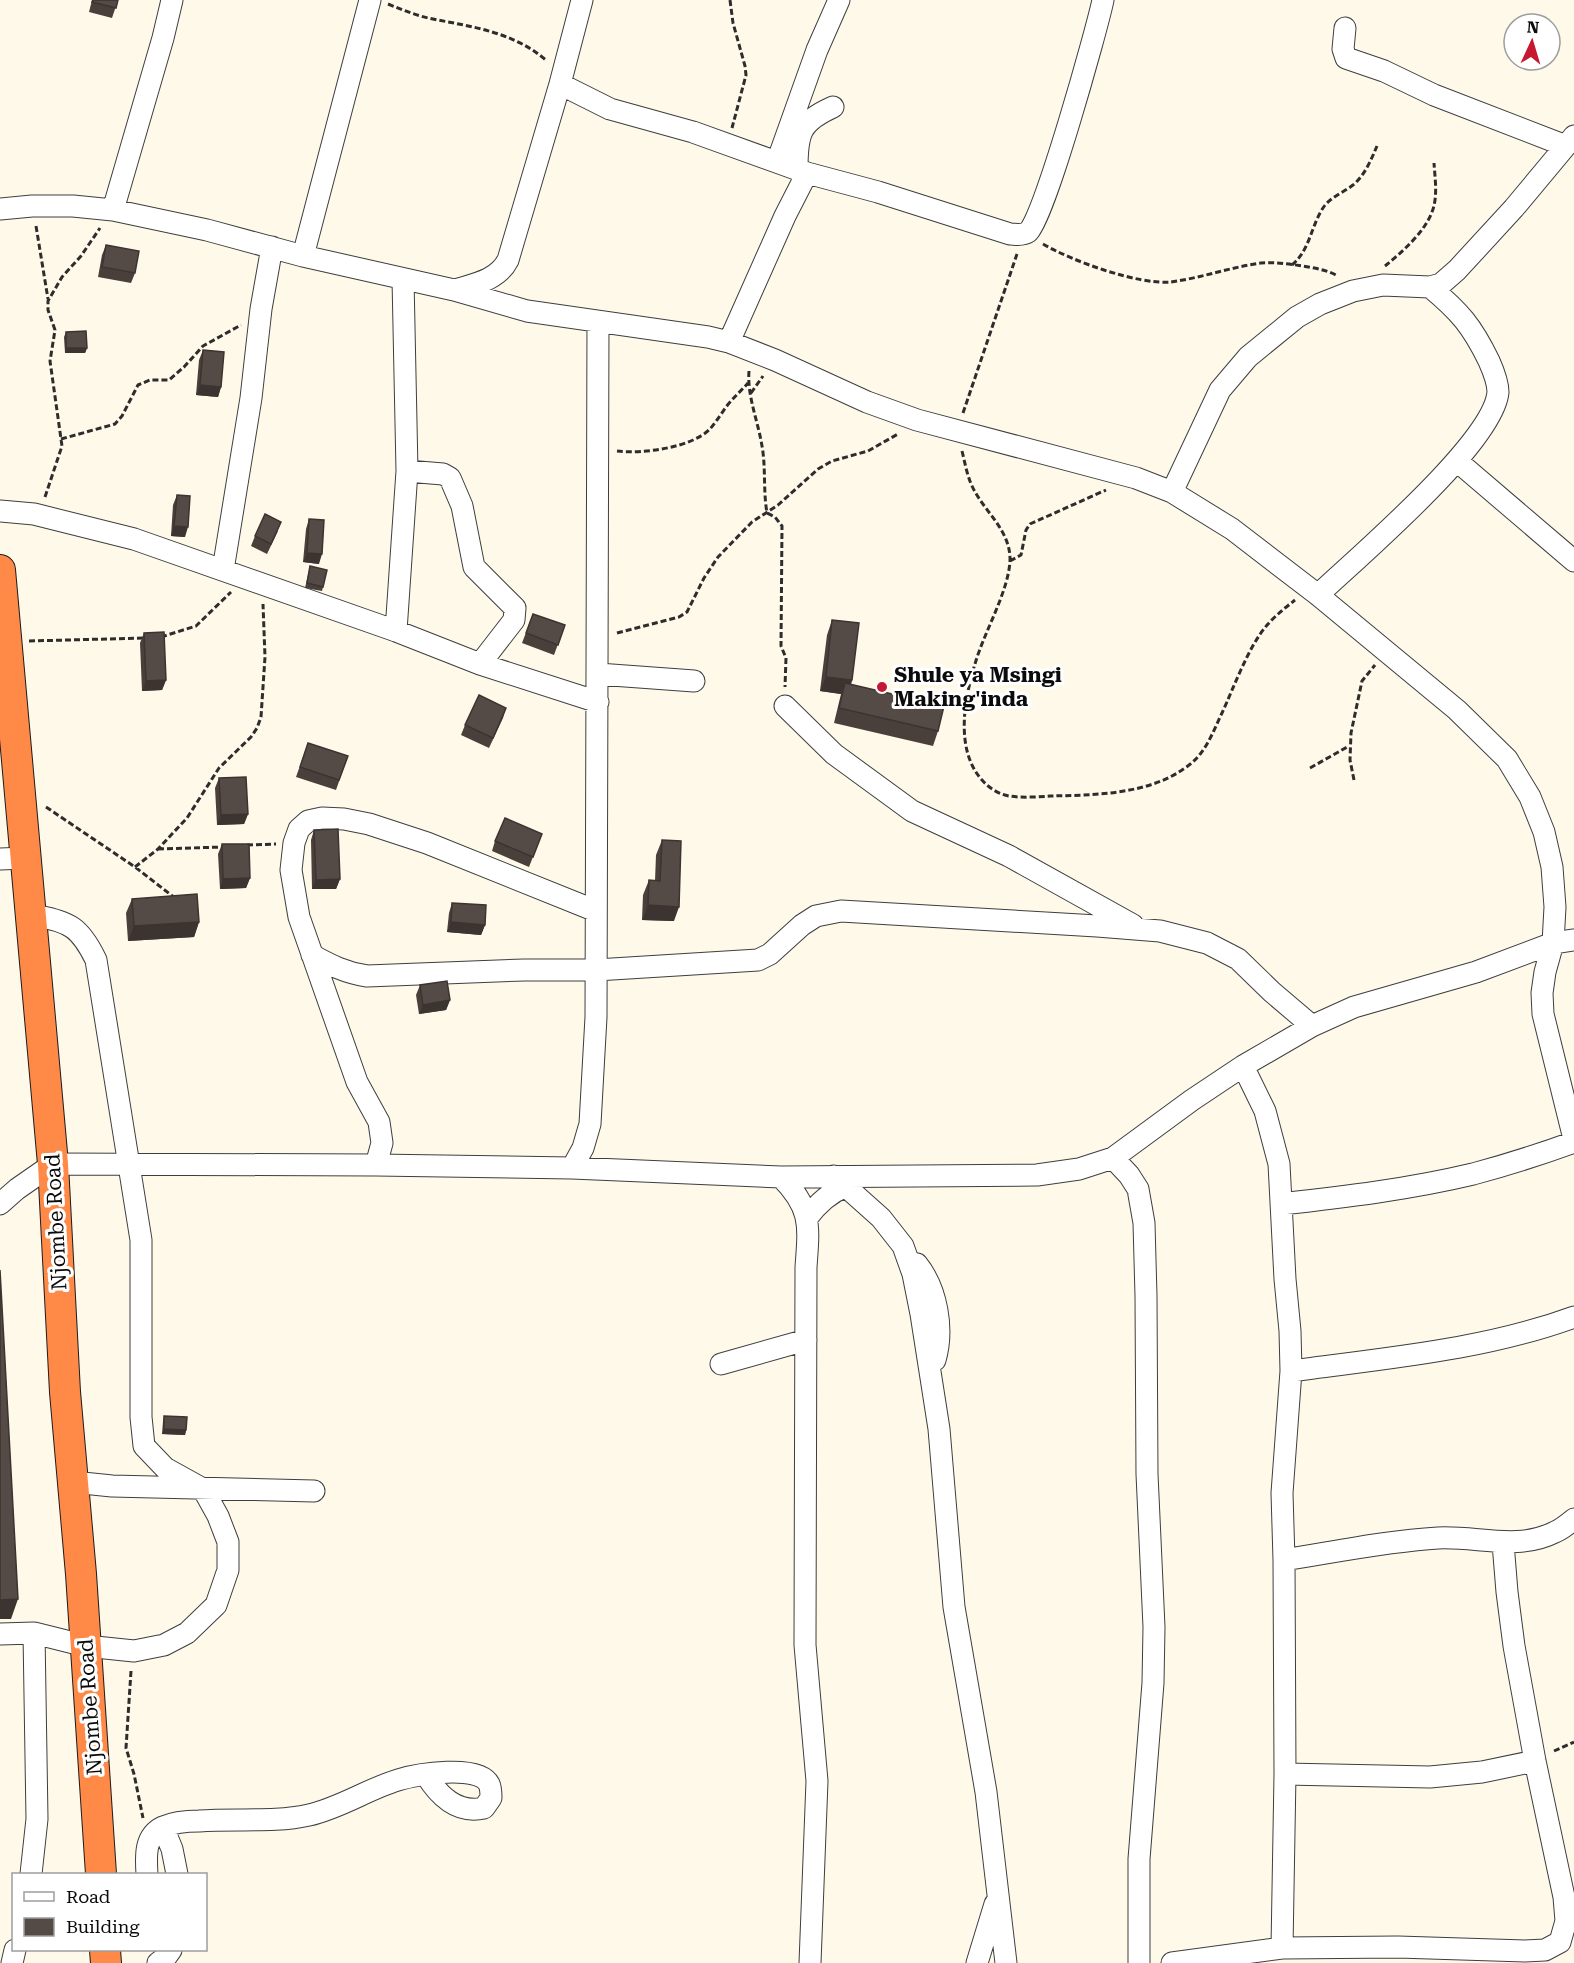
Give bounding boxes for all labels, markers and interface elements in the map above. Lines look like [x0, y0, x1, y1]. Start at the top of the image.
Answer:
north arrow [1502, 12, 1562, 72]
text: N [1526, 18, 1540, 37]
place label: Shule ya Msingi Making'inda [894, 663, 1062, 711]
marker: Shule ya Msingi Making'inda [875, 680, 889, 694]
street label: Njombe Road [40, 1153, 72, 1291]
street label: Njombe Road [73, 1637, 107, 1776]
legend [12, 1873, 207, 1951]
text: Road [66, 1886, 111, 1907]
text: Building [66, 1916, 140, 1937]

